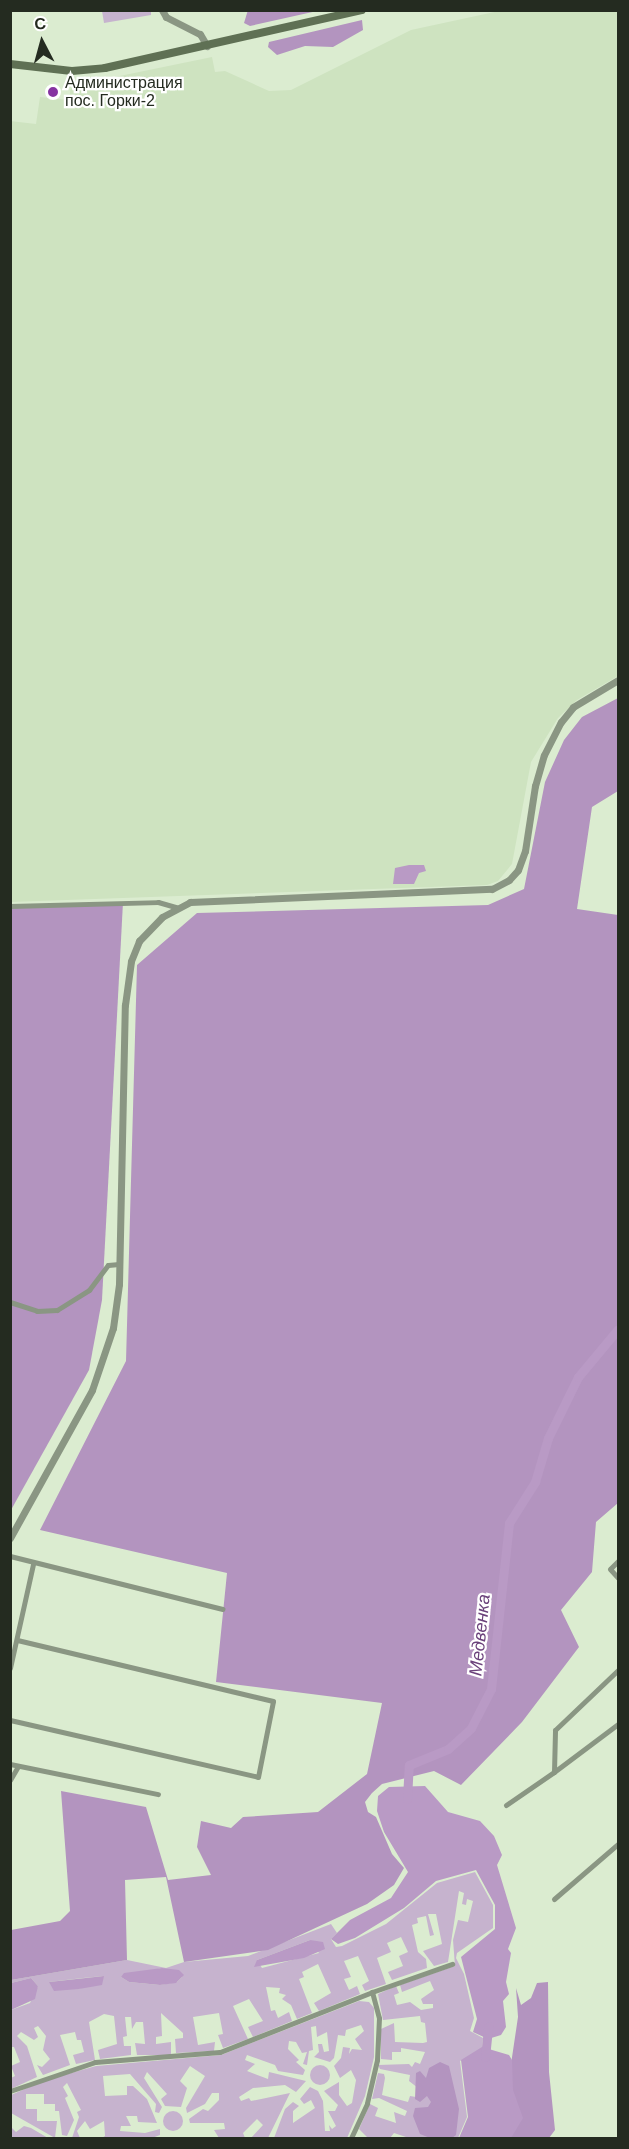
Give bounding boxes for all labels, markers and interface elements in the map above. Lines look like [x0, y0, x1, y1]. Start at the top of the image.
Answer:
north arrow [12, 12, 72, 72]
text: С [33, 15, 47, 33]
place label: Администрация пос. Горки-2 [65, 73, 183, 111]
marker: Администрация пос. Горки-2 [46, 85, 60, 99]
water label: Медвенка [465, 1593, 495, 1677]

